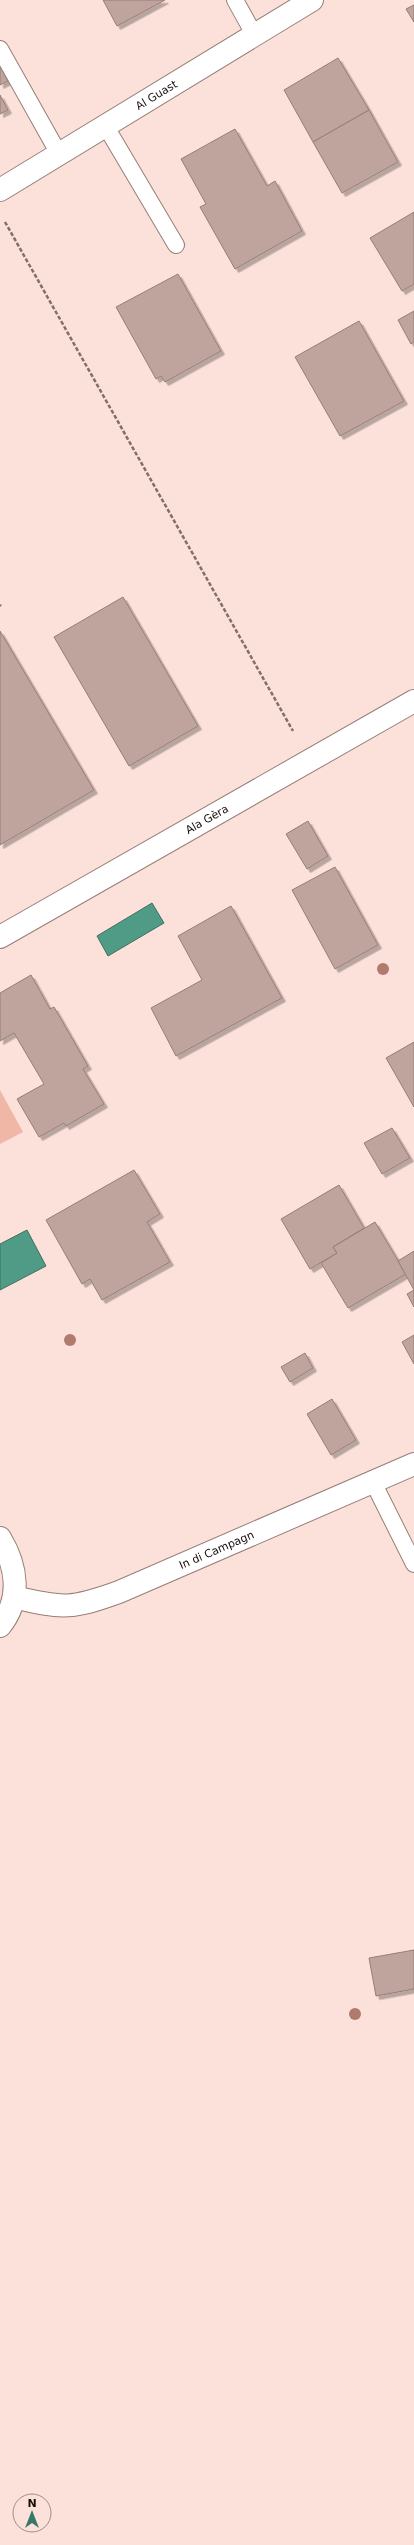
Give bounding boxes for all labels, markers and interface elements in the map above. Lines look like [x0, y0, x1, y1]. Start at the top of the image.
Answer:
street label: Al Guast [133, 77, 180, 112]
street label: Ala Gèra [183, 802, 231, 837]
street label: In di Campagn [177, 1528, 256, 1572]
north arrow [12, 2493, 52, 2533]
text: N [27, 2497, 37, 2510]

